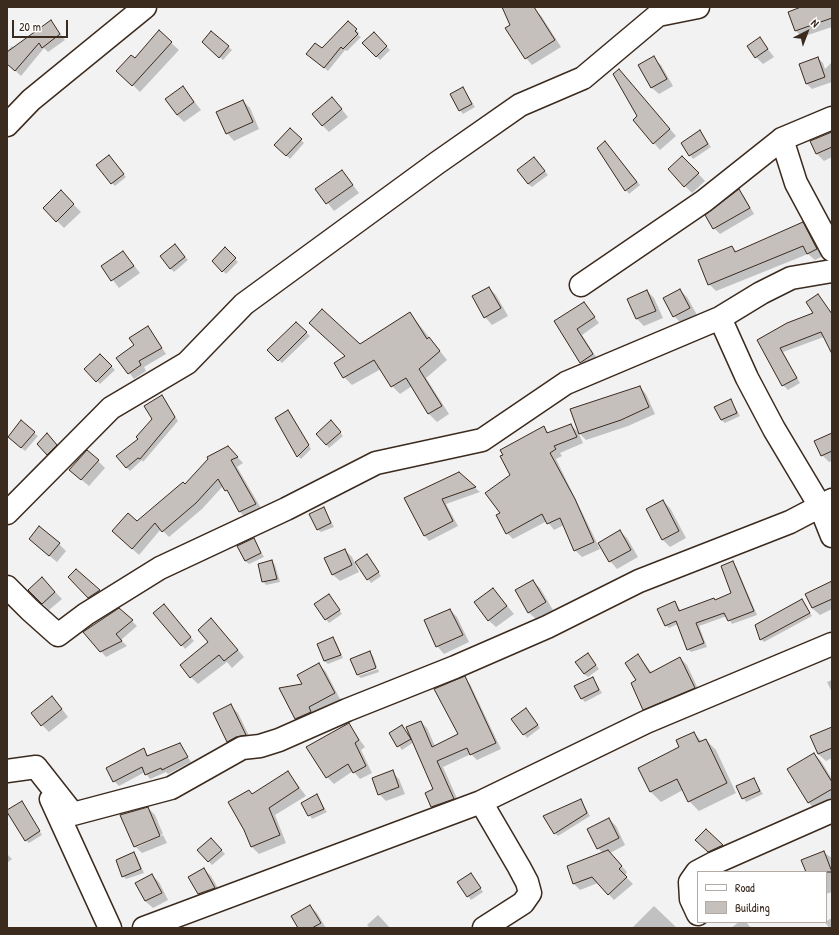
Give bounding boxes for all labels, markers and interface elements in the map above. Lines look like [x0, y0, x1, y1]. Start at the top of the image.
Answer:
scale bar [14, 12, 70, 38]
north arrow [787, 12, 827, 52]
text: N [808, 16, 822, 30]
text: 20 m [19, 18, 41, 35]
legend [697, 871, 827, 923]
text: Road [735, 879, 755, 896]
text: Building [735, 899, 770, 916]

